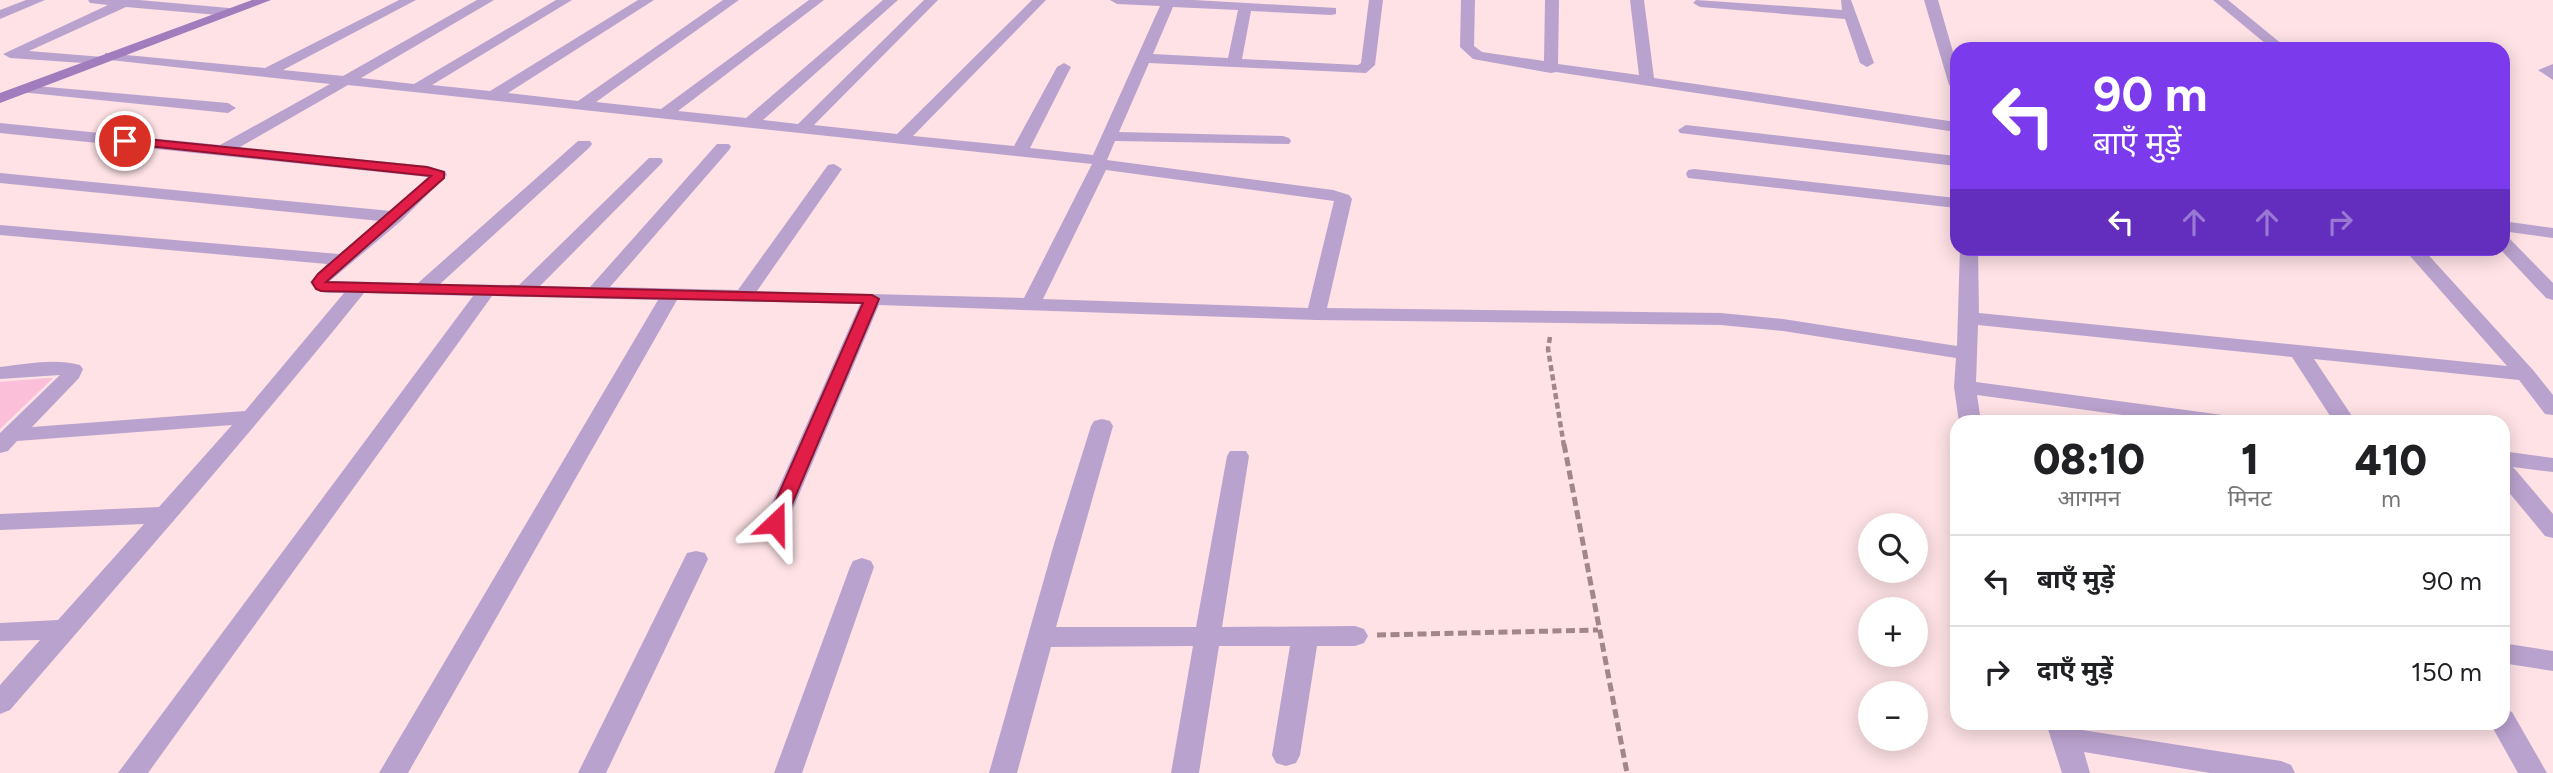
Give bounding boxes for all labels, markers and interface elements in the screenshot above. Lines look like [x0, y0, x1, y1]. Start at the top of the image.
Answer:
text: 90 m [2093, 64, 2208, 123]
icon: left [1978, 70, 2069, 161]
pin [95, 111, 155, 171]
icon: arrive [106, 122, 144, 160]
text: बाएँ मुड़ें [2093, 124, 2181, 162]
icon: left [2102, 203, 2140, 241]
icon: ahead [2175, 203, 2213, 241]
icon: ahead [2248, 203, 2286, 241]
icon: right [2321, 203, 2359, 241]
text: 08:10 [2033, 434, 2145, 485]
text: 1 [2241, 434, 2259, 485]
text: 410 [2355, 435, 2427, 486]
text: आगमन [2057, 484, 2120, 512]
text: मिनट [2228, 484, 2272, 512]
text: m [2381, 485, 2401, 513]
position arrow [738, 486, 812, 560]
map controls [1858, 513, 1928, 751]
button: search [1858, 513, 1928, 583]
icon: left [1978, 562, 2016, 600]
text: बाएँ मुड़ें [2037, 563, 2114, 595]
text: 90 m [2422, 565, 2482, 597]
button: + [1858, 597, 1928, 667]
icon: right [1978, 653, 2016, 691]
text: दाएँ मुड़ें [2037, 654, 2113, 686]
text: 150 m [2411, 656, 2482, 688]
button: − [1858, 681, 1928, 751]

